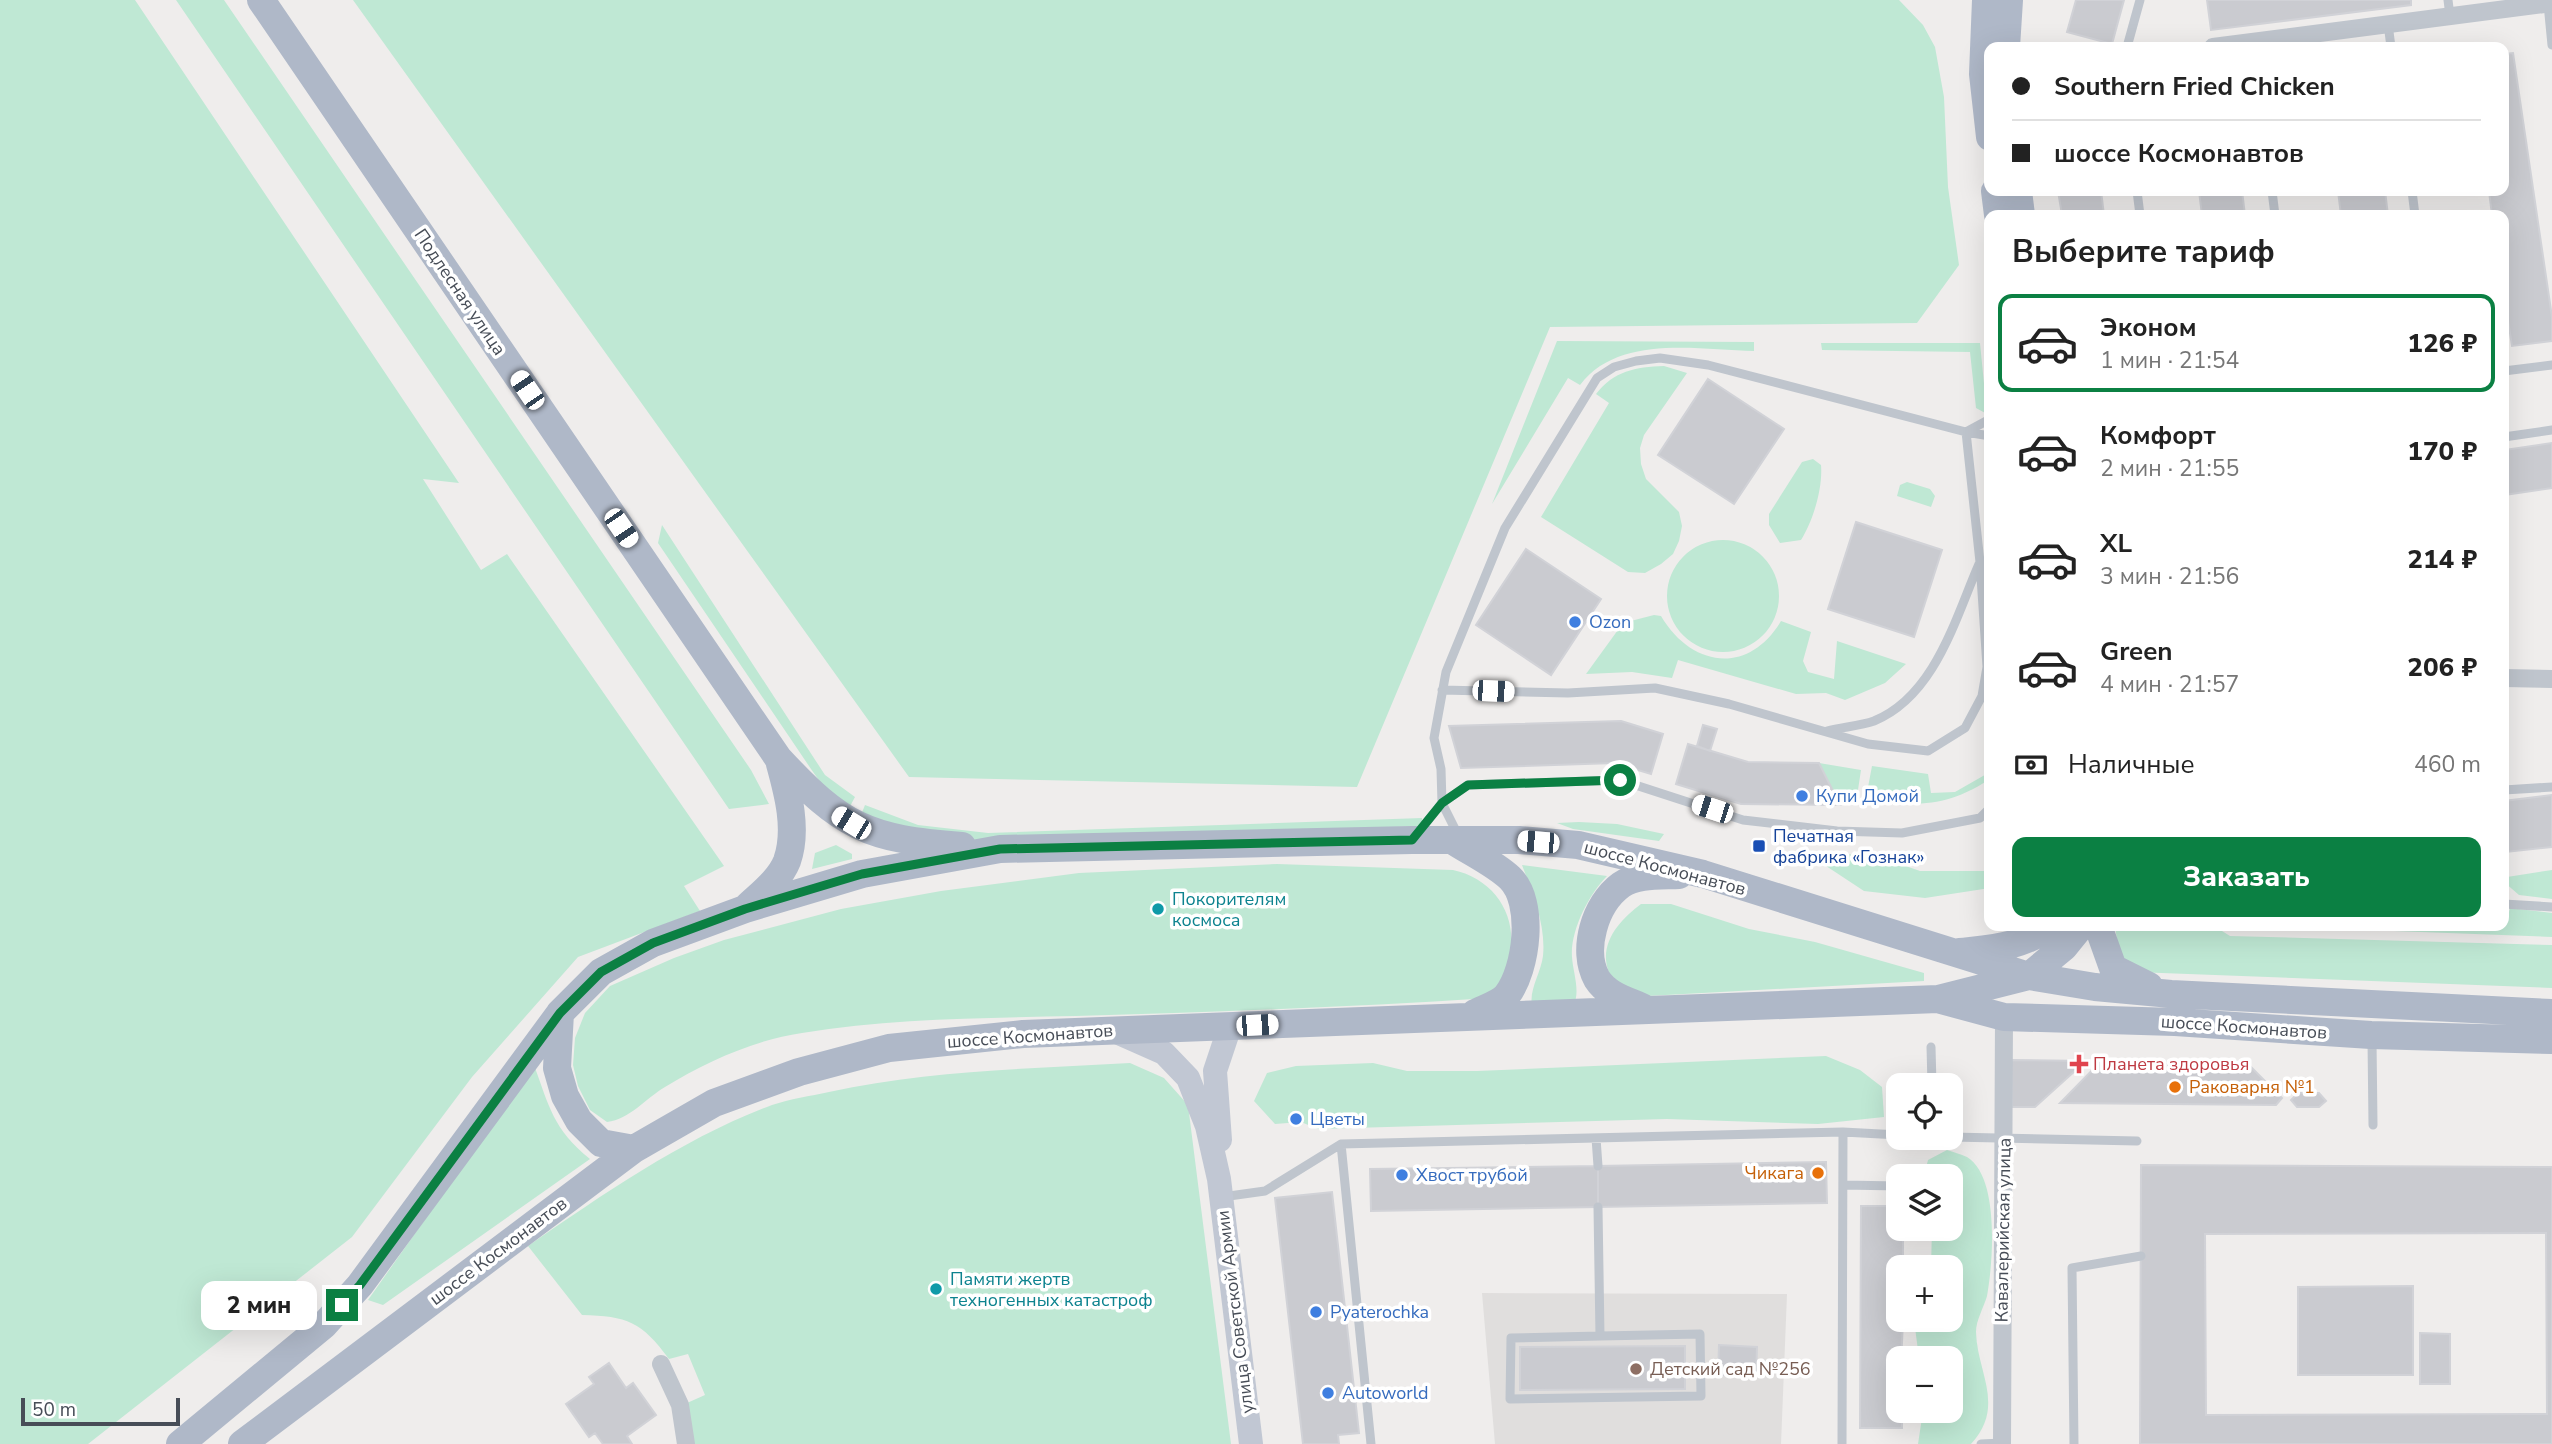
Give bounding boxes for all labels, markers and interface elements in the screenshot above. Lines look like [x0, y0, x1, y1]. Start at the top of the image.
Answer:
text: Southern Fried Chicken [2054, 69, 2335, 104]
text: шоссе Космонавтов [2054, 136, 2304, 171]
street label: Подлесная улица [409, 224, 511, 360]
text: Выберите тариф [2012, 230, 2275, 273]
text: Эконом [2100, 310, 2197, 345]
icon: car [2016, 312, 2079, 375]
text: 126 ₽ [2407, 326, 2477, 361]
text: 1 мин · 21:54 [2100, 345, 2239, 376]
car [507, 367, 548, 413]
text: Комфорт [2100, 418, 2216, 453]
icon: car [2016, 420, 2079, 483]
text: 170 ₽ [2407, 434, 2477, 469]
text: 2 мин · 21:55 [2100, 453, 2239, 484]
car [601, 505, 642, 551]
text: XL [2100, 526, 2132, 561]
icon: car [2016, 528, 2079, 591]
text: 214 ₽ [2407, 542, 2477, 577]
text: 3 мин · 21:56 [2100, 561, 2239, 592]
place label: Ozon [1589, 610, 1631, 634]
marker: Ozon [1567, 614, 1583, 630]
text: Green [2100, 634, 2173, 669]
icon: car [2016, 636, 2079, 699]
text: 206 ₽ [2407, 650, 2477, 685]
text: 4 мин · 21:57 [2100, 669, 2239, 700]
car [1472, 680, 1515, 702]
icon: cash [2012, 746, 2050, 784]
text: Наличные [2068, 747, 2195, 782]
text: 460 m [2414, 749, 2481, 780]
route start [1604, 764, 1636, 796]
place label: Купи Домой [1816, 784, 1919, 808]
marker: Купи Домой [1794, 788, 1810, 804]
car [1689, 793, 1736, 825]
car [828, 803, 875, 843]
place label: Печатная фабрика «Гознак» [1773, 824, 1925, 869]
car [1517, 830, 1560, 854]
street label: шоссе Космонавтов [1582, 835, 1749, 901]
button: Заказать [2012, 837, 2481, 917]
marker: Печатная фабрика «Гознак» [1751, 838, 1767, 854]
place label: Покорителям космоса [1172, 887, 1286, 932]
marker: Покорителям космоса [1150, 901, 1166, 917]
street label: шоссе Космонавтов [2160, 1009, 2328, 1045]
car [1236, 1013, 1279, 1037]
street label: шоссе Космонавтов [946, 1018, 1114, 1054]
place label: Планета здоровья [2093, 1052, 2250, 1076]
marker: Планета здоровья [2071, 1056, 2087, 1072]
map controls [1886, 1073, 1963, 1423]
button: locate [1886, 1073, 1963, 1150]
place label: Раковарня №1 [2189, 1075, 2315, 1099]
marker: Раковарня №1 [2167, 1079, 2183, 1095]
place label: Цветы [1310, 1107, 1365, 1131]
marker: Цветы [1288, 1111, 1304, 1127]
street label: Кавалерийская улица [1989, 1137, 2017, 1323]
place label: Чикага [1745, 1161, 1804, 1185]
place label: Хвост трубой [1416, 1163, 1528, 1187]
button: layers [1886, 1164, 1963, 1241]
marker: Чикага [1810, 1165, 1826, 1181]
marker: Хвост трубой [1394, 1167, 1410, 1183]
street label: шоссе Космонавтов [424, 1191, 572, 1311]
street label: улица Советской Армии [1211, 1209, 1259, 1415]
button: + [1886, 1255, 1963, 1332]
place label: Памяти жертв техногенных катастроф [950, 1267, 1153, 1312]
callout: 2 мин [202, 1280, 318, 1330]
marker: Памяти жертв техногенных катастроф [928, 1281, 944, 1297]
route end [326, 1289, 358, 1321]
text: 2 мин [227, 1290, 291, 1321]
place label: Pyaterochka [1330, 1300, 1429, 1324]
marker: Pyaterochka [1308, 1304, 1324, 1320]
button: − [1886, 1346, 1963, 1423]
place label: Детский сад №256 [1650, 1357, 1811, 1381]
marker: Детский сад №256 [1628, 1361, 1644, 1377]
place label: Autoworld [1342, 1381, 1429, 1405]
marker: Autoworld [1320, 1385, 1336, 1401]
scale bar [21, 1395, 180, 1427]
text: 50 m [32, 1397, 76, 1423]

